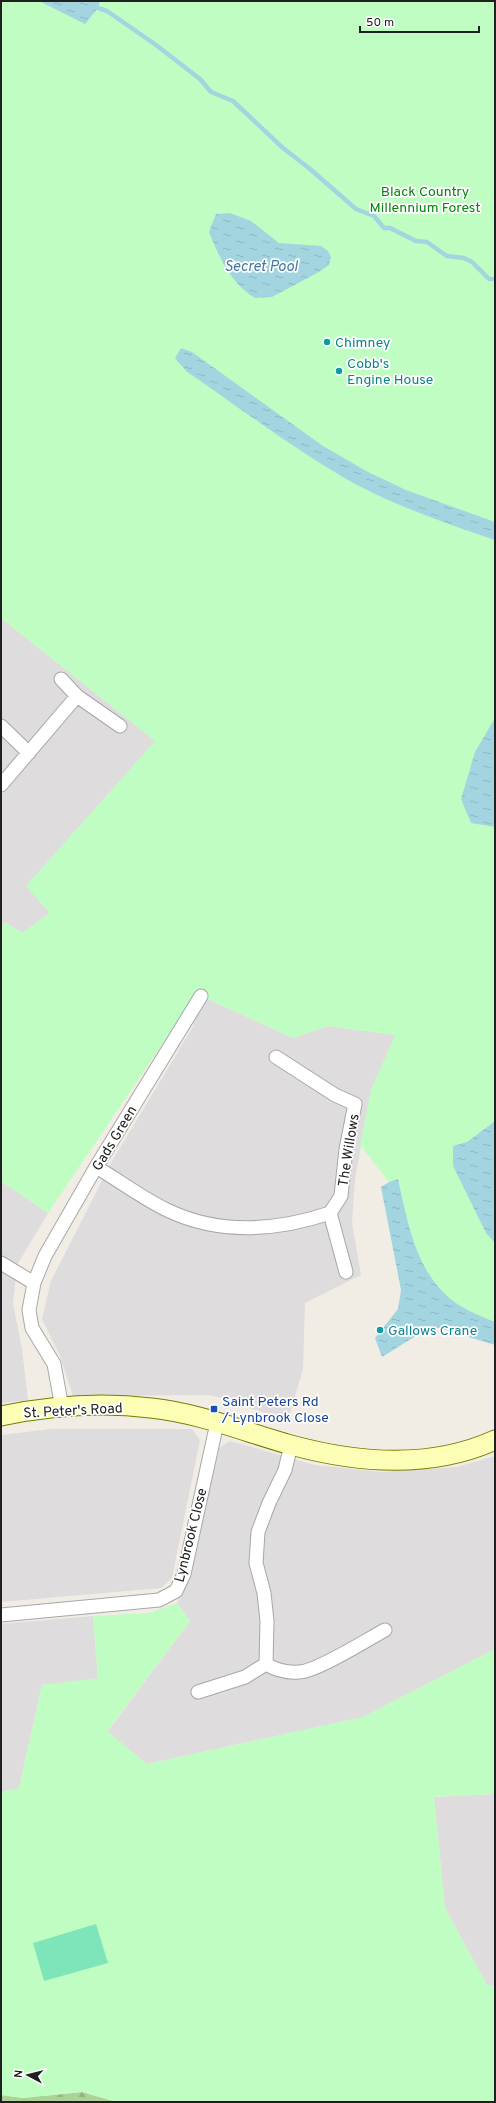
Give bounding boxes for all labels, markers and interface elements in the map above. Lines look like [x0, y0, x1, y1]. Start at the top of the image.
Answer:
scale bar [360, 8, 479, 34]
text: 50 m [366, 15, 394, 31]
park label: Black Country Millennium Forest [369, 184, 481, 217]
water label: Secret Pool [224, 258, 299, 277]
place label: Chimney [335, 335, 390, 352]
marker: Chimney [322, 337, 332, 347]
place label: Cobb's Engine House [347, 356, 433, 389]
marker: Cobb's Engine House [334, 366, 344, 376]
street label: Gads Green [89, 1103, 141, 1174]
street label: The Willows [335, 1113, 364, 1188]
place label: Gallows Crane [388, 1323, 477, 1340]
marker: Gallows Crane [375, 1325, 385, 1335]
place label: Saint Peters Rd / Lynbrook Close [221, 1394, 329, 1427]
street label: St. Peter's Road [23, 1400, 123, 1423]
marker: Saint Peters Rd / Lynbrook Close [209, 1404, 219, 1414]
street label: Lynbrook Close [172, 1486, 211, 1584]
north arrow [8, 2055, 48, 2095]
text: N [12, 2069, 26, 2079]

